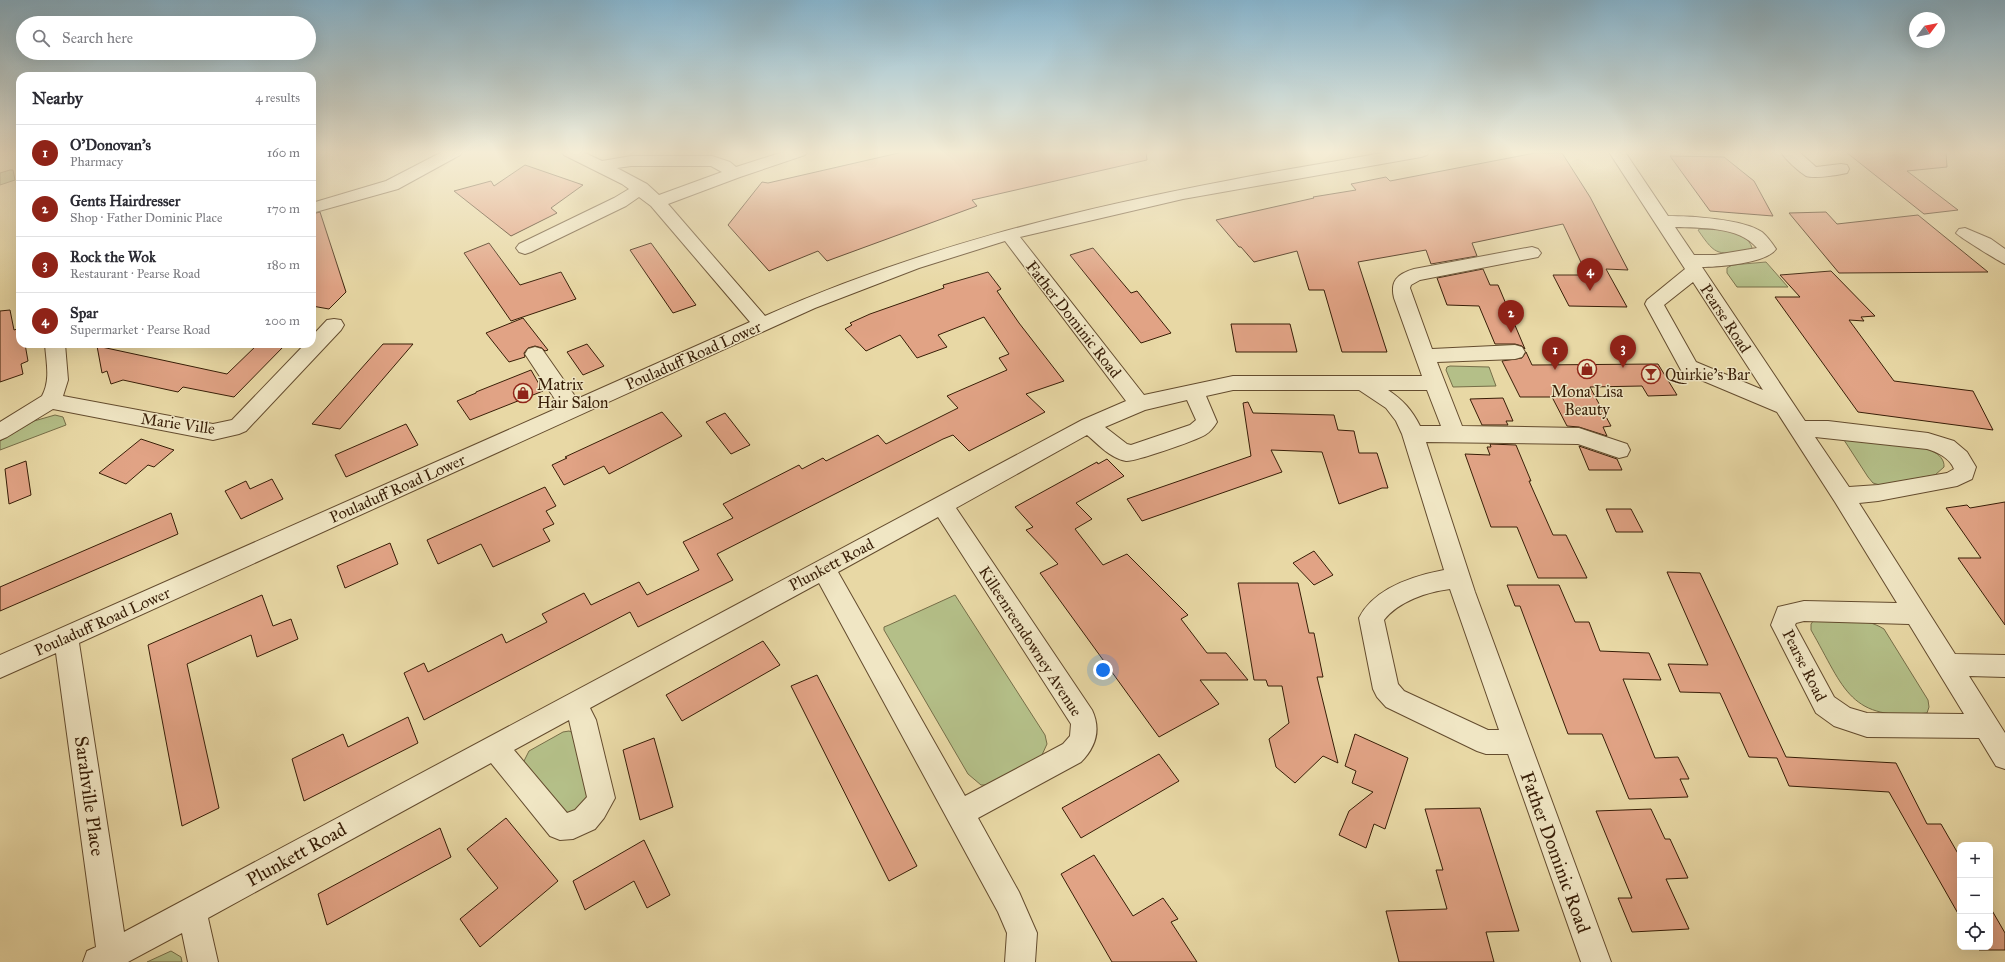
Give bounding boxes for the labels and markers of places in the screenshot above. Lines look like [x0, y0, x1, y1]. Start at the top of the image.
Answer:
pin: 4 [1577, 258, 1603, 291]
pin: 2 [1498, 300, 1524, 333]
pin: 3 [1610, 335, 1636, 368]
pin: 1 [1542, 337, 1568, 370]
shop icon: Mona Lisa Beauty [1576, 358, 1598, 380]
bar icon: Quirkie's Bar [1640, 363, 1662, 385]
place label: Quirkie's Bar [1665, 365, 1750, 384]
place label: Matrix Hair Salon [537, 375, 609, 412]
shop icon: Matrix Hair Salon [512, 382, 534, 404]
place label: Mona Lisa Beauty [1551, 382, 1623, 419]

